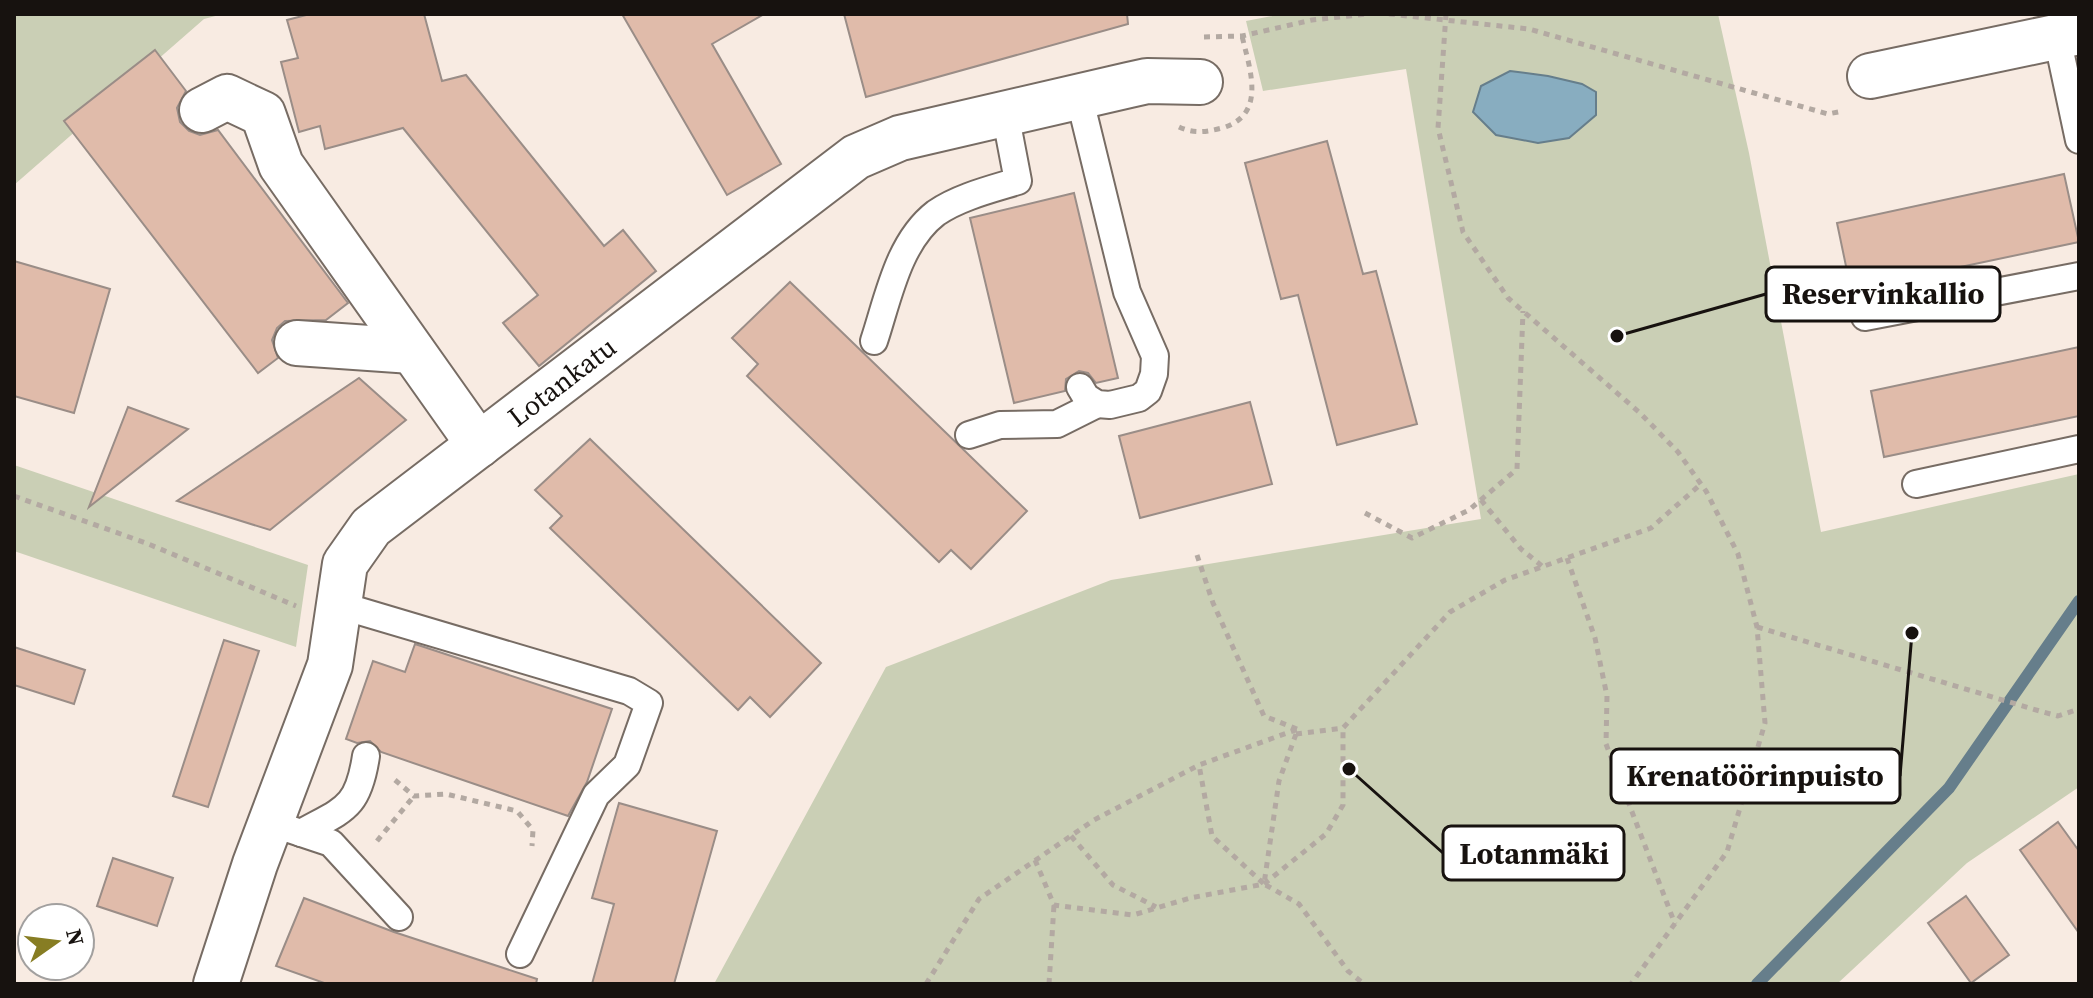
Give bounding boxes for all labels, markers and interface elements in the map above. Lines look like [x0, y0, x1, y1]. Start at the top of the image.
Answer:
callout: Reservinkallio [1766, 267, 2000, 321]
text: Reservinkallio [1782, 273, 1984, 314]
street label: Lotankatu [500, 328, 624, 435]
callout: Krenatöörinpuisto [1611, 749, 1900, 803]
text: Krenatöörinpuisto [1626, 755, 1884, 796]
callout: Lotanmäki [1443, 826, 1624, 880]
text: Lotanmäki [1459, 833, 1609, 874]
north arrow [16, 902, 96, 982]
text: N [59, 926, 92, 949]

